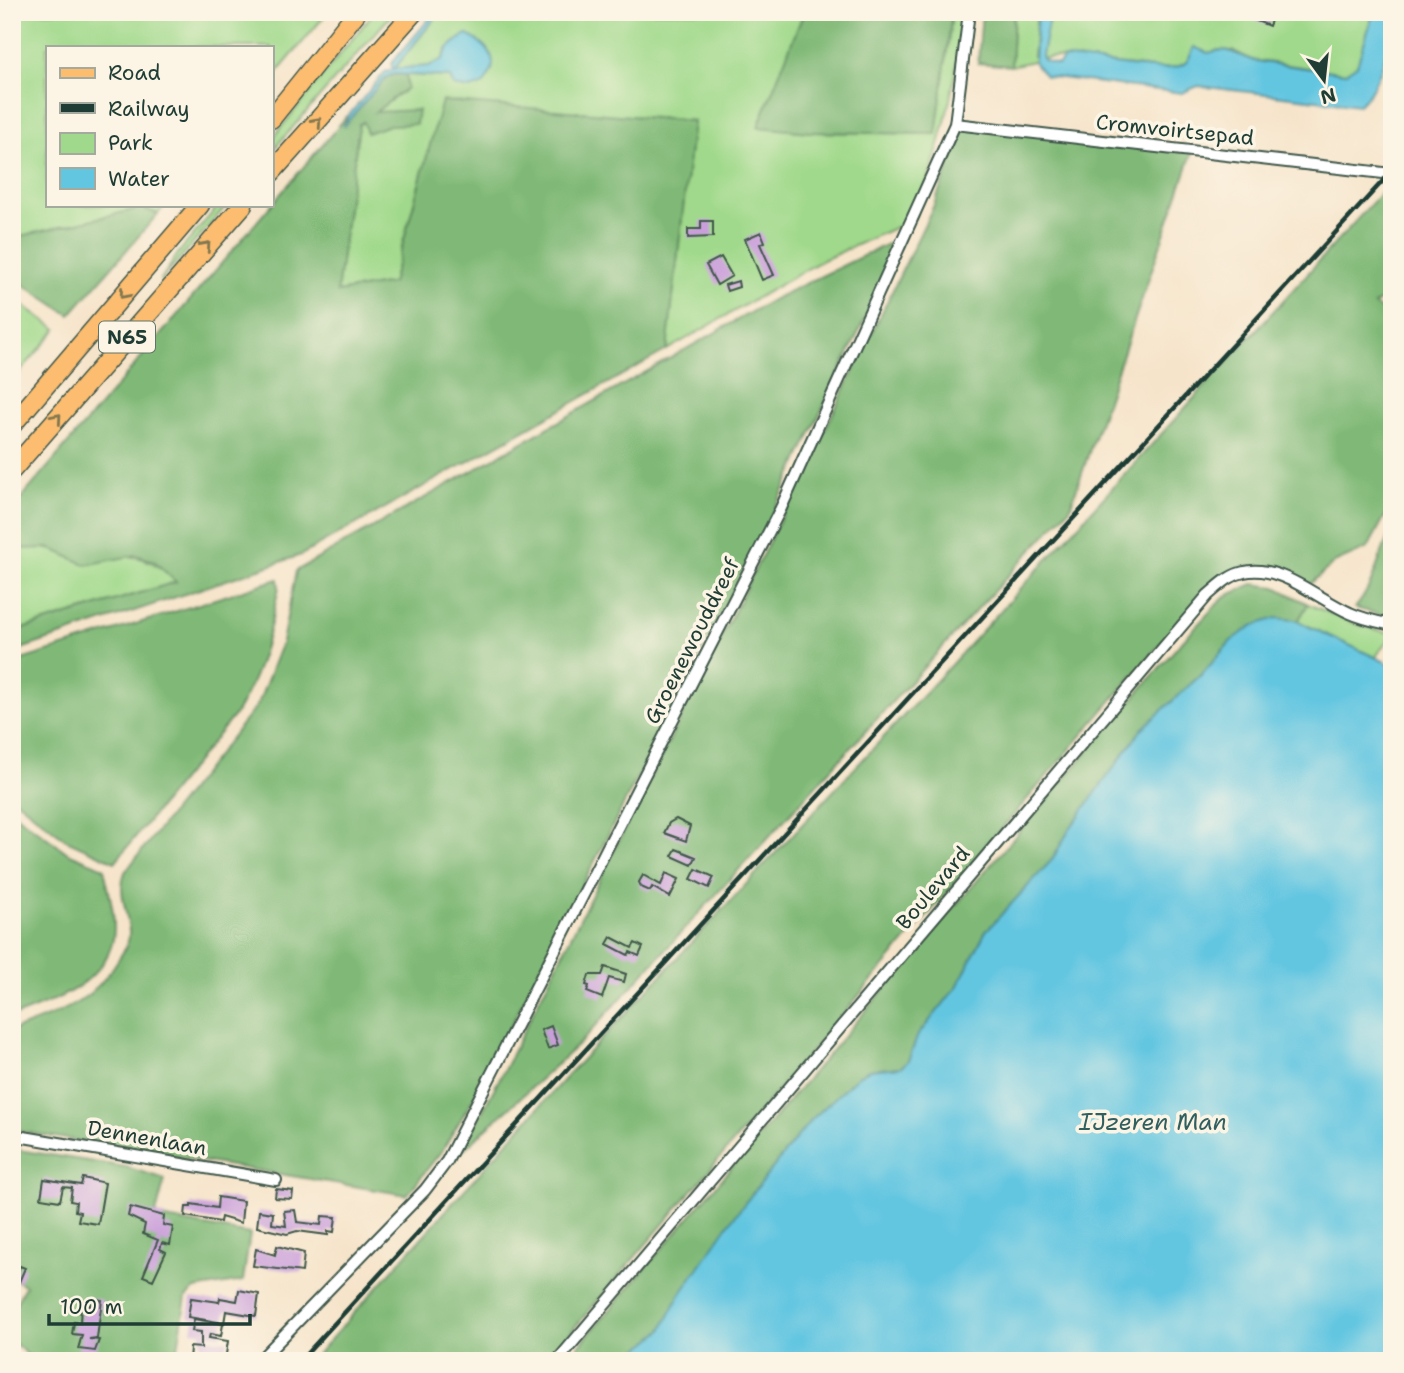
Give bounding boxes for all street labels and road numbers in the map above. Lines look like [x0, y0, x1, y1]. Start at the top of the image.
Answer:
street label: Cromvoirtsepad [1095, 108, 1255, 152]
road number: N65 [99, 322, 155, 352]
street label: Groenewouddreef [638, 553, 746, 729]
street label: Boulevard [890, 840, 976, 936]
street label: Dennenlaan [85, 1114, 209, 1162]

